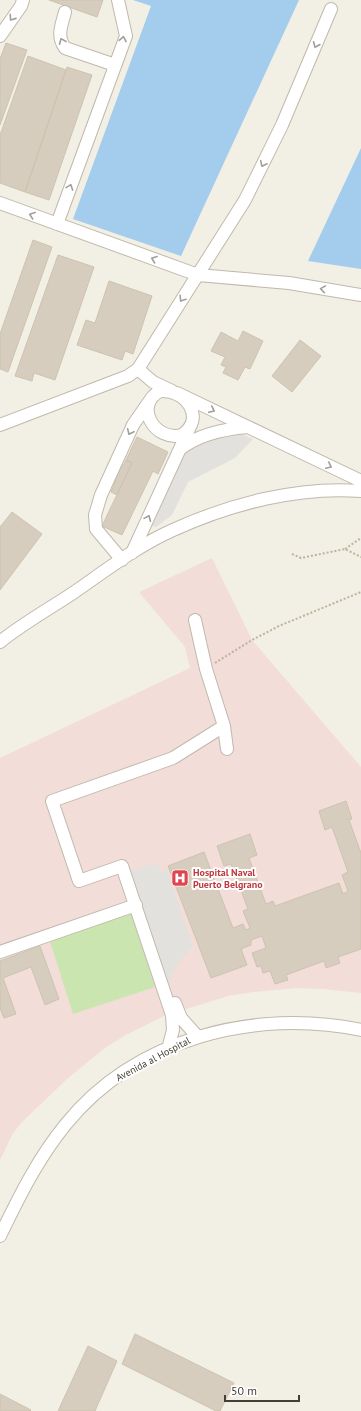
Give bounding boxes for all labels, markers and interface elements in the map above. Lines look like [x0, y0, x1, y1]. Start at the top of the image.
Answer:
one-way arrow [9, 14, 17, 21]
one-way arrow [119, 35, 127, 42]
one-way arrow [58, 37, 66, 44]
one-way arrow [313, 41, 321, 49]
one-way arrow [260, 160, 268, 167]
one-way arrow [66, 184, 74, 191]
one-way arrow [28, 211, 35, 220]
one-way arrow [151, 256, 158, 264]
one-way arrow [319, 285, 326, 294]
one-way arrow [180, 295, 187, 302]
one-way arrow [208, 405, 215, 413]
one-way arrow [127, 427, 135, 435]
one-way arrow [325, 461, 333, 469]
one-way arrow [144, 514, 152, 521]
place label: Hospital Naval Puerto Belgrano [193, 866, 263, 891]
hospital icon: Hospital Naval Puerto Belgrano [170, 868, 190, 888]
street label: Avenida al Hospital [113, 1034, 193, 1084]
scale bar [225, 1377, 299, 1403]
text: 50 m [231, 1383, 257, 1398]

